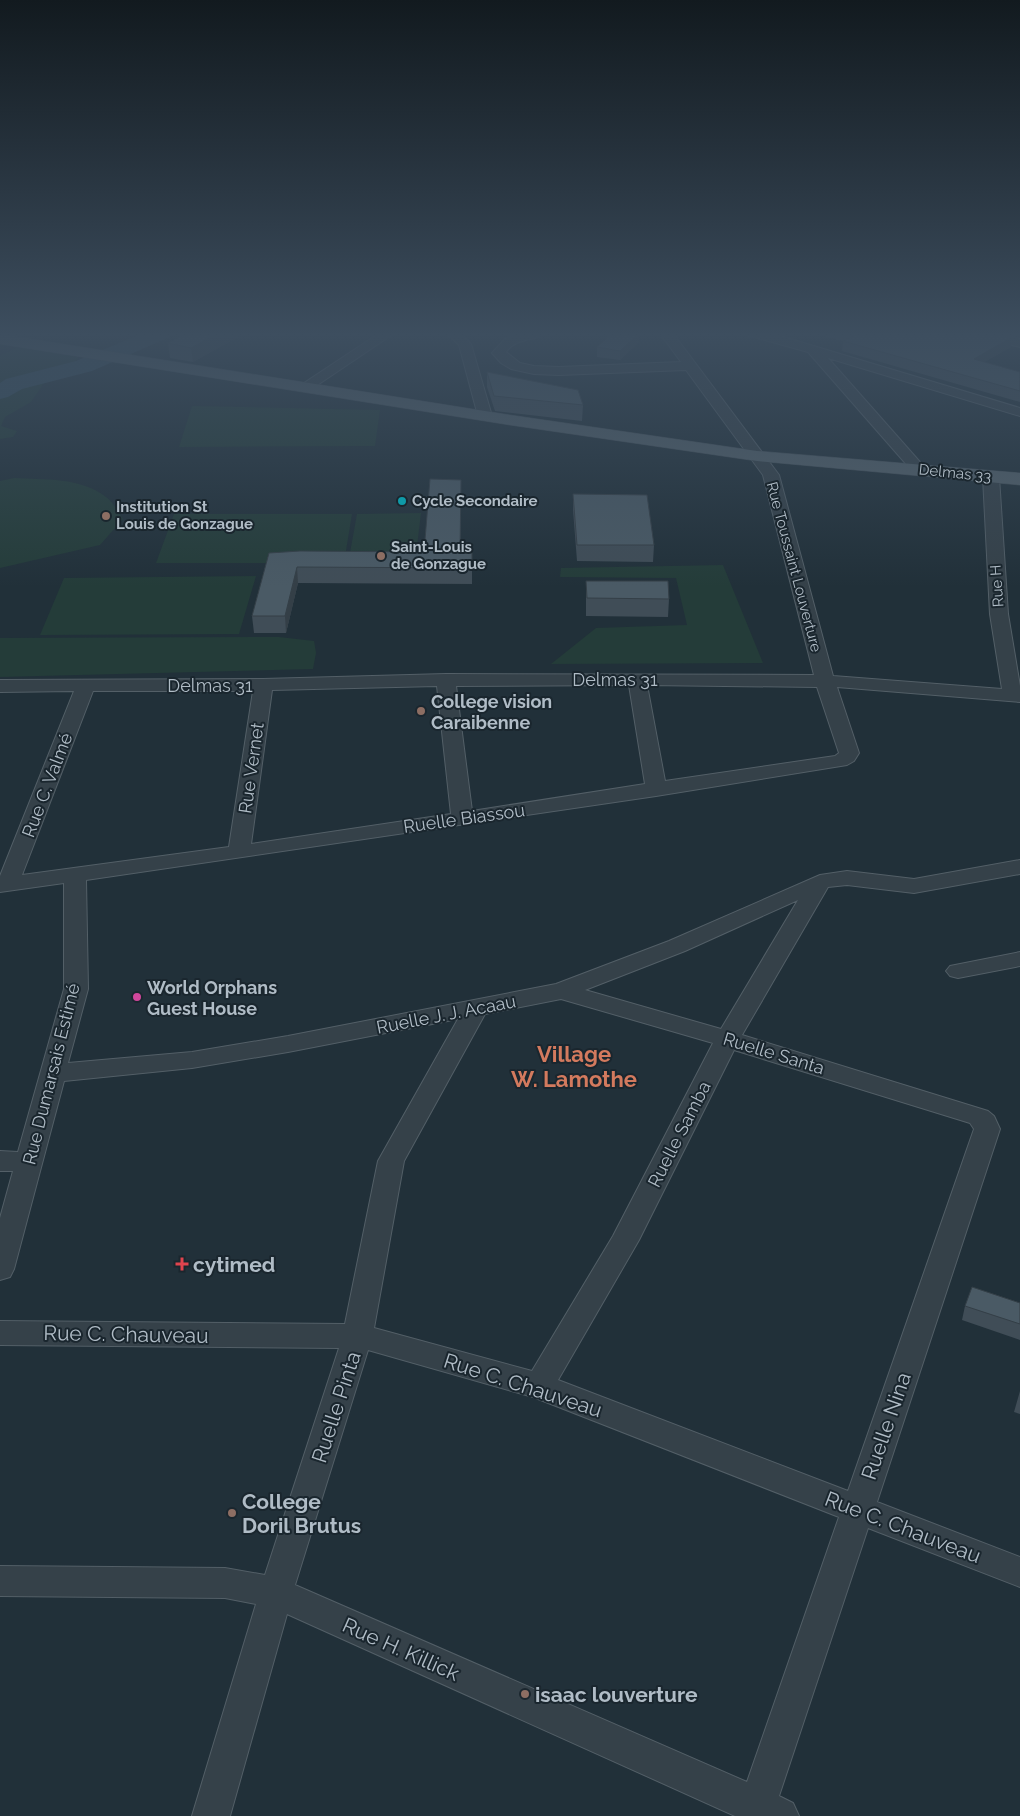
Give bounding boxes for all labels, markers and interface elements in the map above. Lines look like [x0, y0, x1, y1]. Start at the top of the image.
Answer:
street label: Delmas 33 [918, 460, 992, 486]
street label: Rue Toussaint Louverture [763, 480, 825, 654]
place label: Cycle Secondaire [412, 492, 538, 510]
marker: Cycle Secondaire [396, 495, 408, 507]
place label: Institution St Louis de Gonzague [116, 498, 253, 533]
marker: Institution St Louis de Gonzague [100, 510, 112, 522]
place label: Saint-Louis de Gonzague [391, 538, 486, 573]
marker: Saint-Louis de Gonzague [375, 550, 387, 562]
street label: Rue H [987, 564, 1007, 608]
street label: Delmas 31 [572, 669, 658, 690]
street label: Delmas 31 [167, 675, 253, 696]
place label: College vision Caraibenne [431, 691, 552, 733]
marker: College vision Caraibenne [415, 705, 427, 717]
street label: Rue Vernet [234, 721, 268, 815]
street label: Rue C. Valmé [17, 729, 77, 840]
street label: Ruelle Biassou [402, 799, 526, 837]
place label: World Orphans Guest House [147, 977, 277, 1019]
street label: Rue Dumarsais Estimé [18, 981, 84, 1167]
street label: Ruelle J. J. Acaau [375, 990, 517, 1038]
marker: World Orphans Guest House [131, 991, 143, 1003]
street label: Ruelle Santa [721, 1028, 827, 1078]
district label: Village W. Lamothe [511, 1041, 637, 1092]
street label: Ruelle Samba [643, 1078, 715, 1190]
place label: cytimed [193, 1252, 275, 1277]
marker: cytimed [175, 1257, 189, 1271]
street label: Rue C. Chauveau [43, 1320, 209, 1348]
street label: Ruelle Pinta [306, 1348, 366, 1466]
street label: Rue C. Chauveau [441, 1348, 605, 1422]
street label: Ruelle Nina [856, 1369, 916, 1483]
street label: Rue C. Chauveau [821, 1486, 985, 1568]
place label: College Doril Brutus [242, 1489, 361, 1538]
marker: College Doril Brutus [226, 1507, 238, 1519]
street label: Rue H. Killick [339, 1612, 463, 1686]
place label: isaac louverture [535, 1682, 698, 1707]
marker: isaac louverture [519, 1688, 531, 1700]

